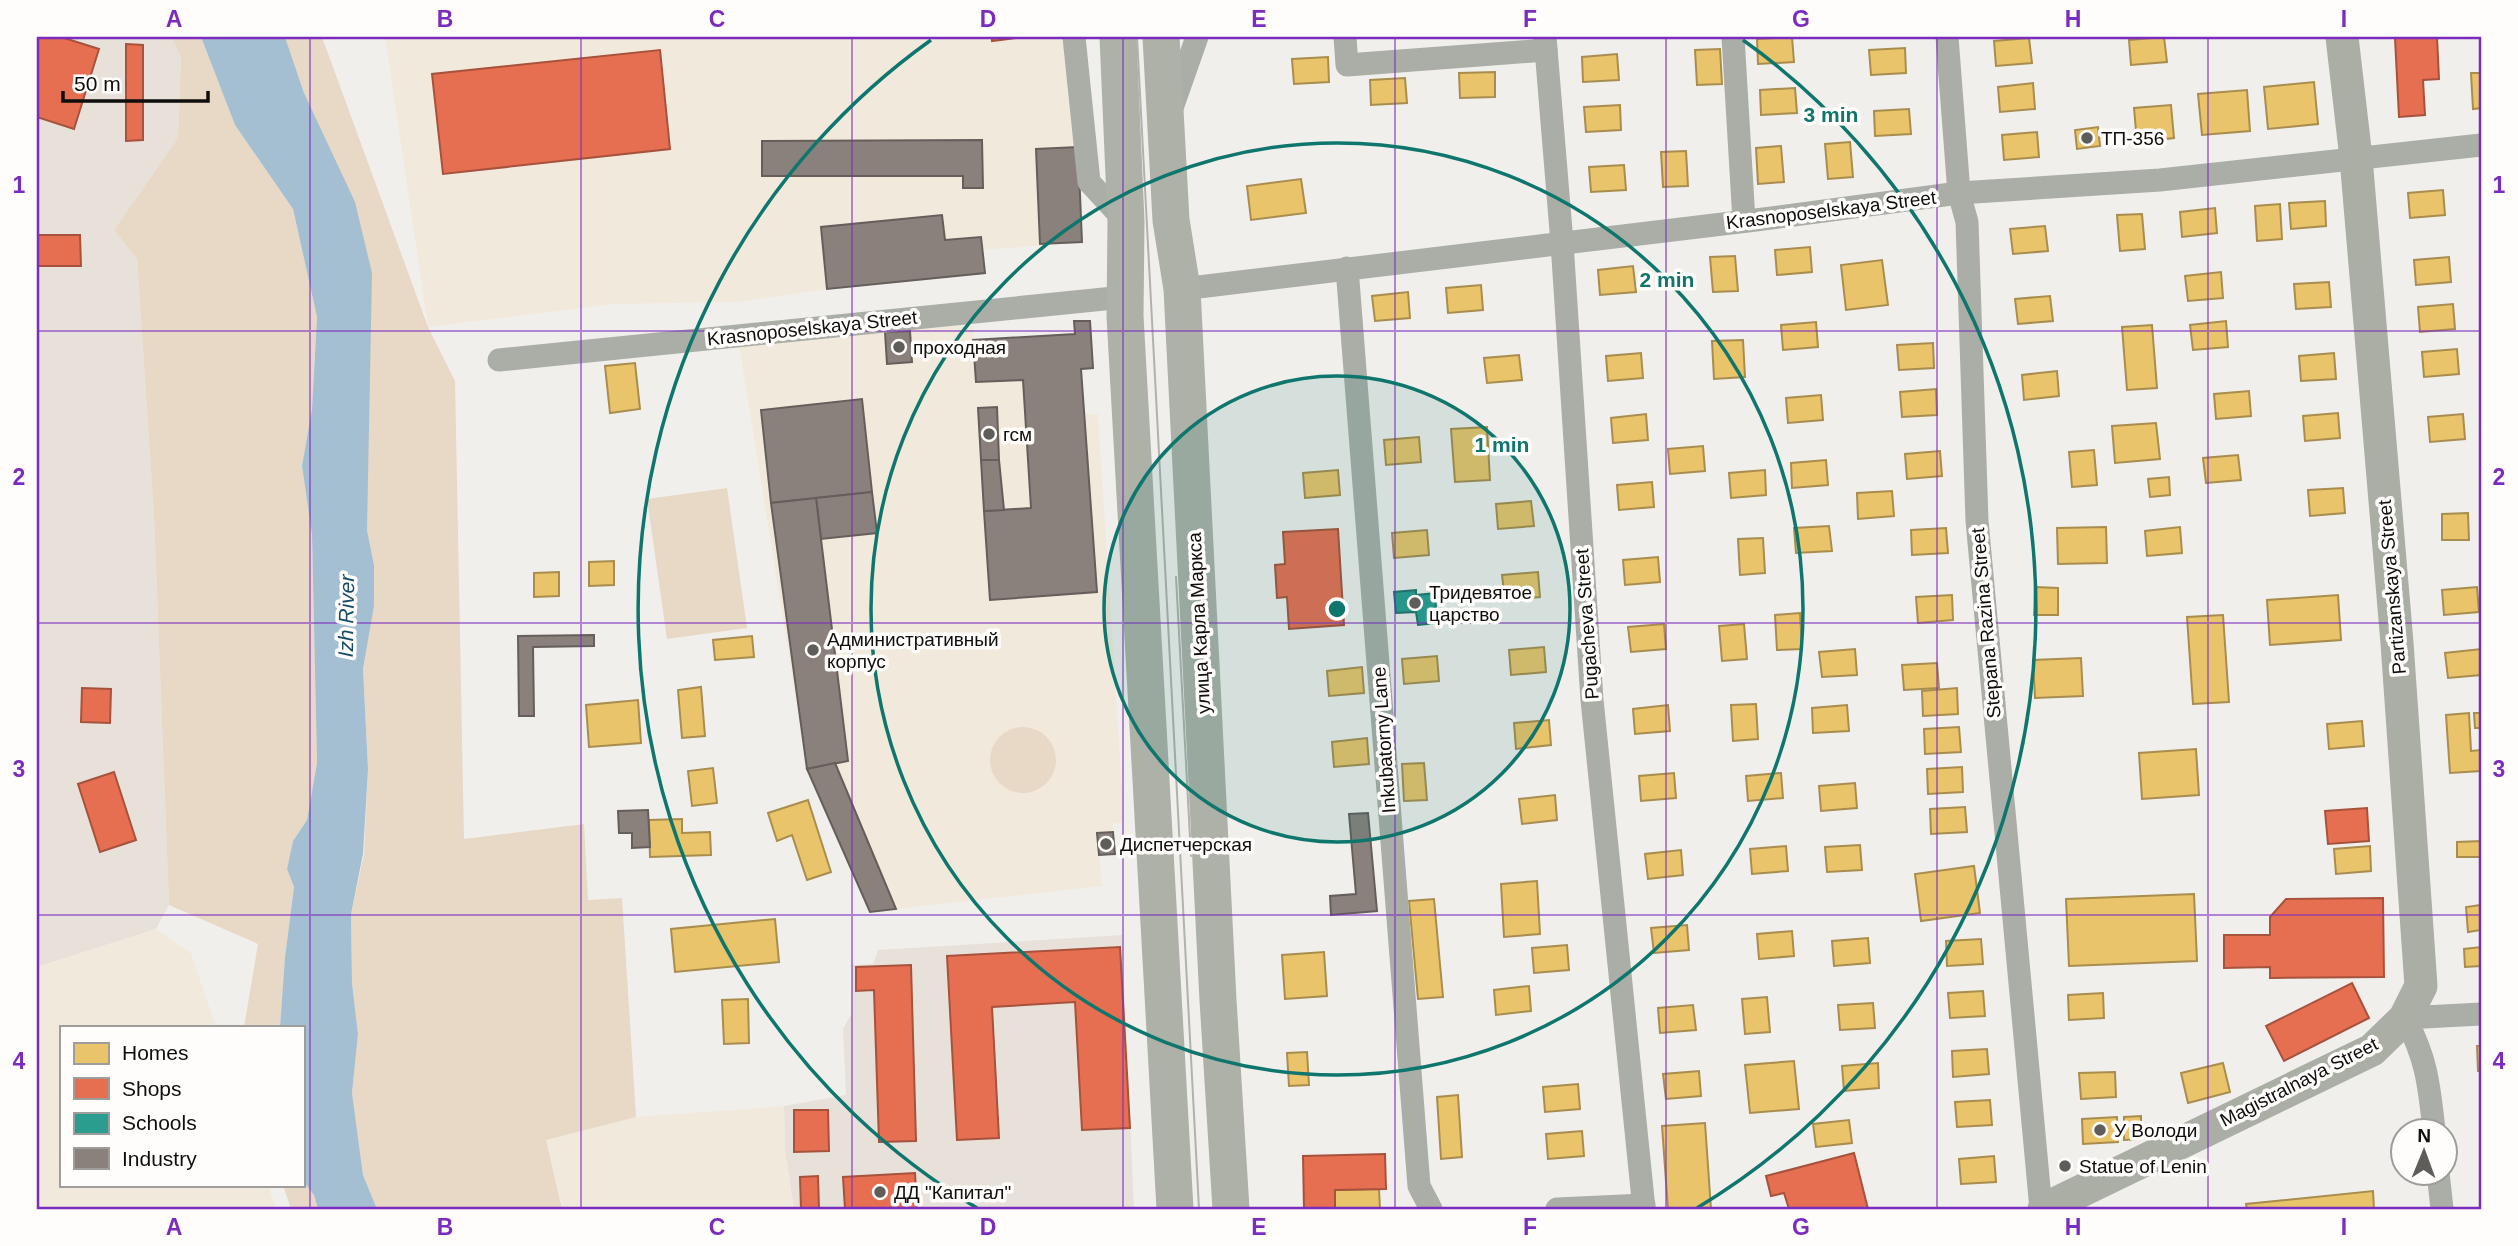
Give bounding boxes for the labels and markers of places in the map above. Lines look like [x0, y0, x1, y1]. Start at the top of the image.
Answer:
place label: ТП-356 [2101, 128, 2164, 149]
marker: ТП-356 [2079, 130, 2095, 146]
place label: проходная [913, 337, 1006, 358]
marker: проходная [891, 339, 907, 355]
place label: гсм [1003, 424, 1032, 445]
marker: гсм [981, 426, 997, 442]
place label: Тридевятое царство [1429, 582, 1532, 625]
marker: Тридевятое царство [1407, 595, 1423, 611]
centre of rings [1325, 597, 1349, 621]
place label: Административный корпус [827, 629, 999, 672]
marker: Административный корпус [805, 642, 821, 658]
place label: Диспетчерская [1120, 834, 1252, 855]
marker: Диспетчерская [1098, 836, 1114, 852]
place label: У Володи [2114, 1120, 2197, 1141]
marker: У Володи [2092, 1122, 2108, 1138]
place label: Statue of Lenin [2079, 1156, 2207, 1177]
marker: Statue of Lenin [2057, 1158, 2073, 1174]
place label: ДД "Капитал" [894, 1182, 1011, 1203]
marker: ДД "Капитал" [872, 1184, 888, 1200]

